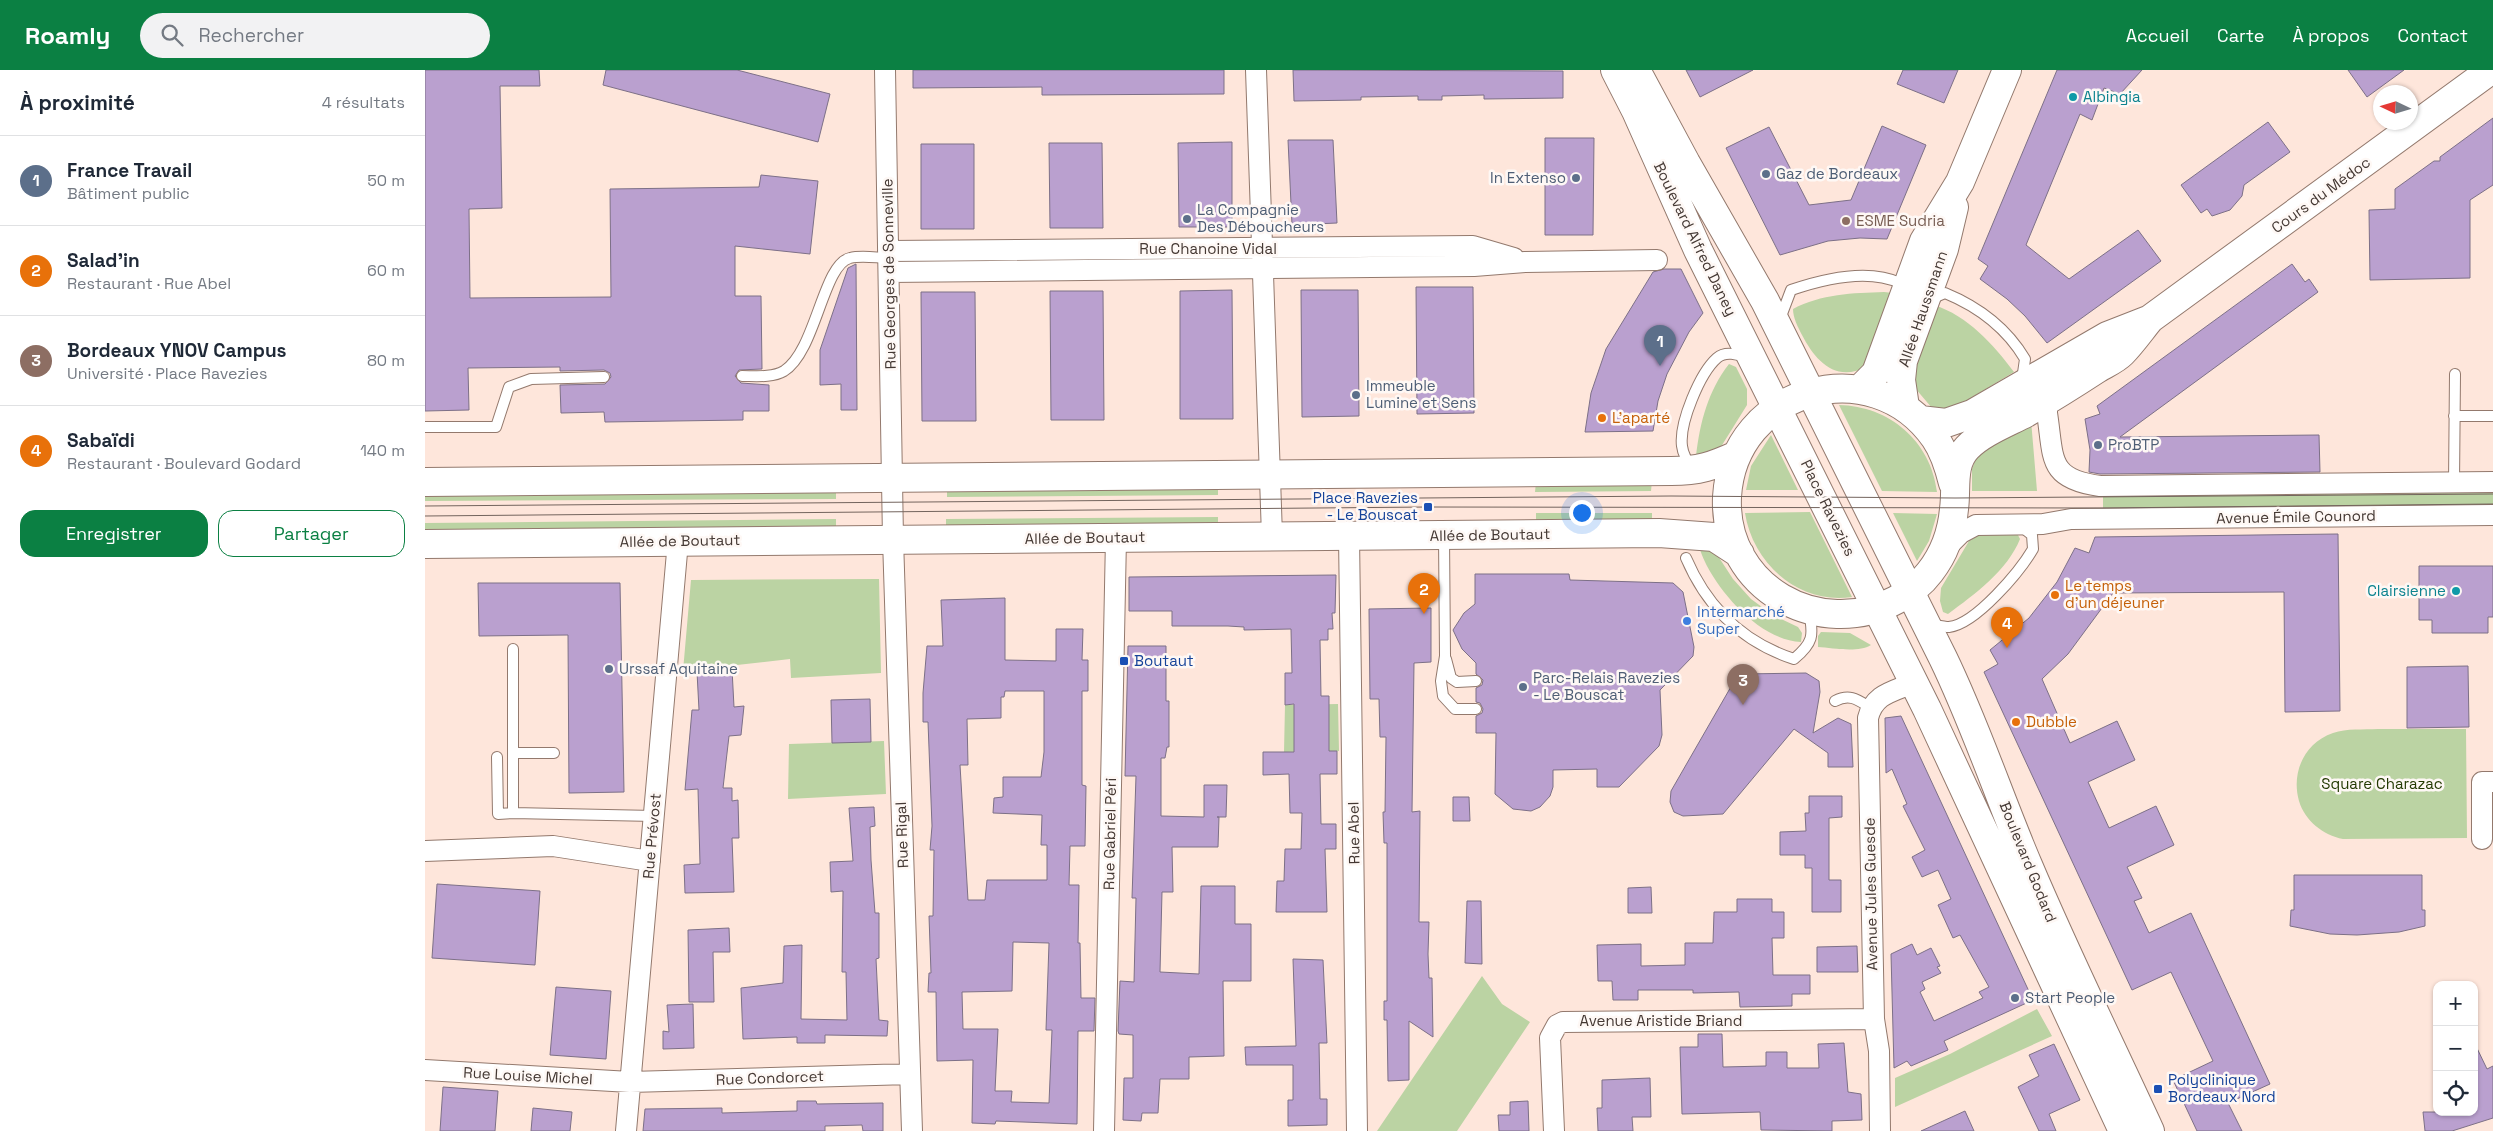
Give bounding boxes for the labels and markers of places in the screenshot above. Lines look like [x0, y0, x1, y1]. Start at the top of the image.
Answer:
place label: Albingia [2083, 87, 2141, 106]
marker: Albingia [2067, 91, 2079, 103]
place label: Gaz de Bordeaux [1776, 164, 1898, 183]
place label: In Extenso [1490, 168, 1566, 187]
marker: Gaz de Bordeaux [1760, 168, 1772, 180]
marker: In Extenso [1570, 172, 1582, 184]
place label: La Compagnie Des Déboucheurs [1197, 200, 1324, 236]
place label: ESME Sudria [1856, 211, 1945, 230]
marker: La Compagnie Des Déboucheurs [1181, 213, 1193, 225]
marker: ESME Sudria [1840, 215, 1852, 227]
pin: 1 [1644, 325, 1676, 366]
place label: Immeuble Lumine et Sens [1366, 376, 1476, 412]
marker: Immeuble Lumine et Sens [1350, 389, 1362, 401]
place label: L'aparté [1612, 408, 1670, 427]
marker: L'aparté [1596, 412, 1608, 424]
place label: ProBTP [2108, 435, 2159, 454]
marker: ProBTP [2092, 439, 2104, 451]
place label: Place Ravezies - Le Bouscat [1313, 488, 1418, 524]
marker: Place Ravezies - Le Bouscat [1422, 501, 1434, 513]
pin: 2 [1408, 573, 1440, 614]
place label: Le temps d'un déjeuner [2065, 576, 2165, 612]
place label: Clairsienne [2367, 581, 2446, 600]
marker: Clairsienne [2450, 585, 2462, 597]
marker: Le temps d'un déjeuner [2049, 589, 2061, 601]
place label: Intermarché Super [1697, 602, 1785, 638]
pin: 4 [1991, 607, 2023, 648]
marker: Intermarché Super [1681, 615, 1693, 627]
place label: Boutaut [1134, 651, 1194, 670]
marker: Boutaut [1118, 655, 1130, 667]
place label: Urssaf Aquitaine [619, 659, 738, 678]
marker: Urssaf Aquitaine [603, 663, 615, 675]
pin: 3 [1727, 664, 1759, 705]
place label: Parc-Relais Ravezies - Le Bouscat [1533, 668, 1680, 704]
marker: Parc-Relais Ravezies - Le Bouscat [1517, 681, 1529, 693]
place label: Dubble [2026, 712, 2077, 731]
marker: Dubble [2010, 716, 2022, 728]
place label: Start People [2025, 988, 2115, 1007]
marker: Start People [2009, 992, 2021, 1004]
place label: Polyclinique Bordeaux Nord [2168, 1070, 2276, 1106]
marker: Polyclinique Bordeaux Nord [2152, 1083, 2164, 1095]

